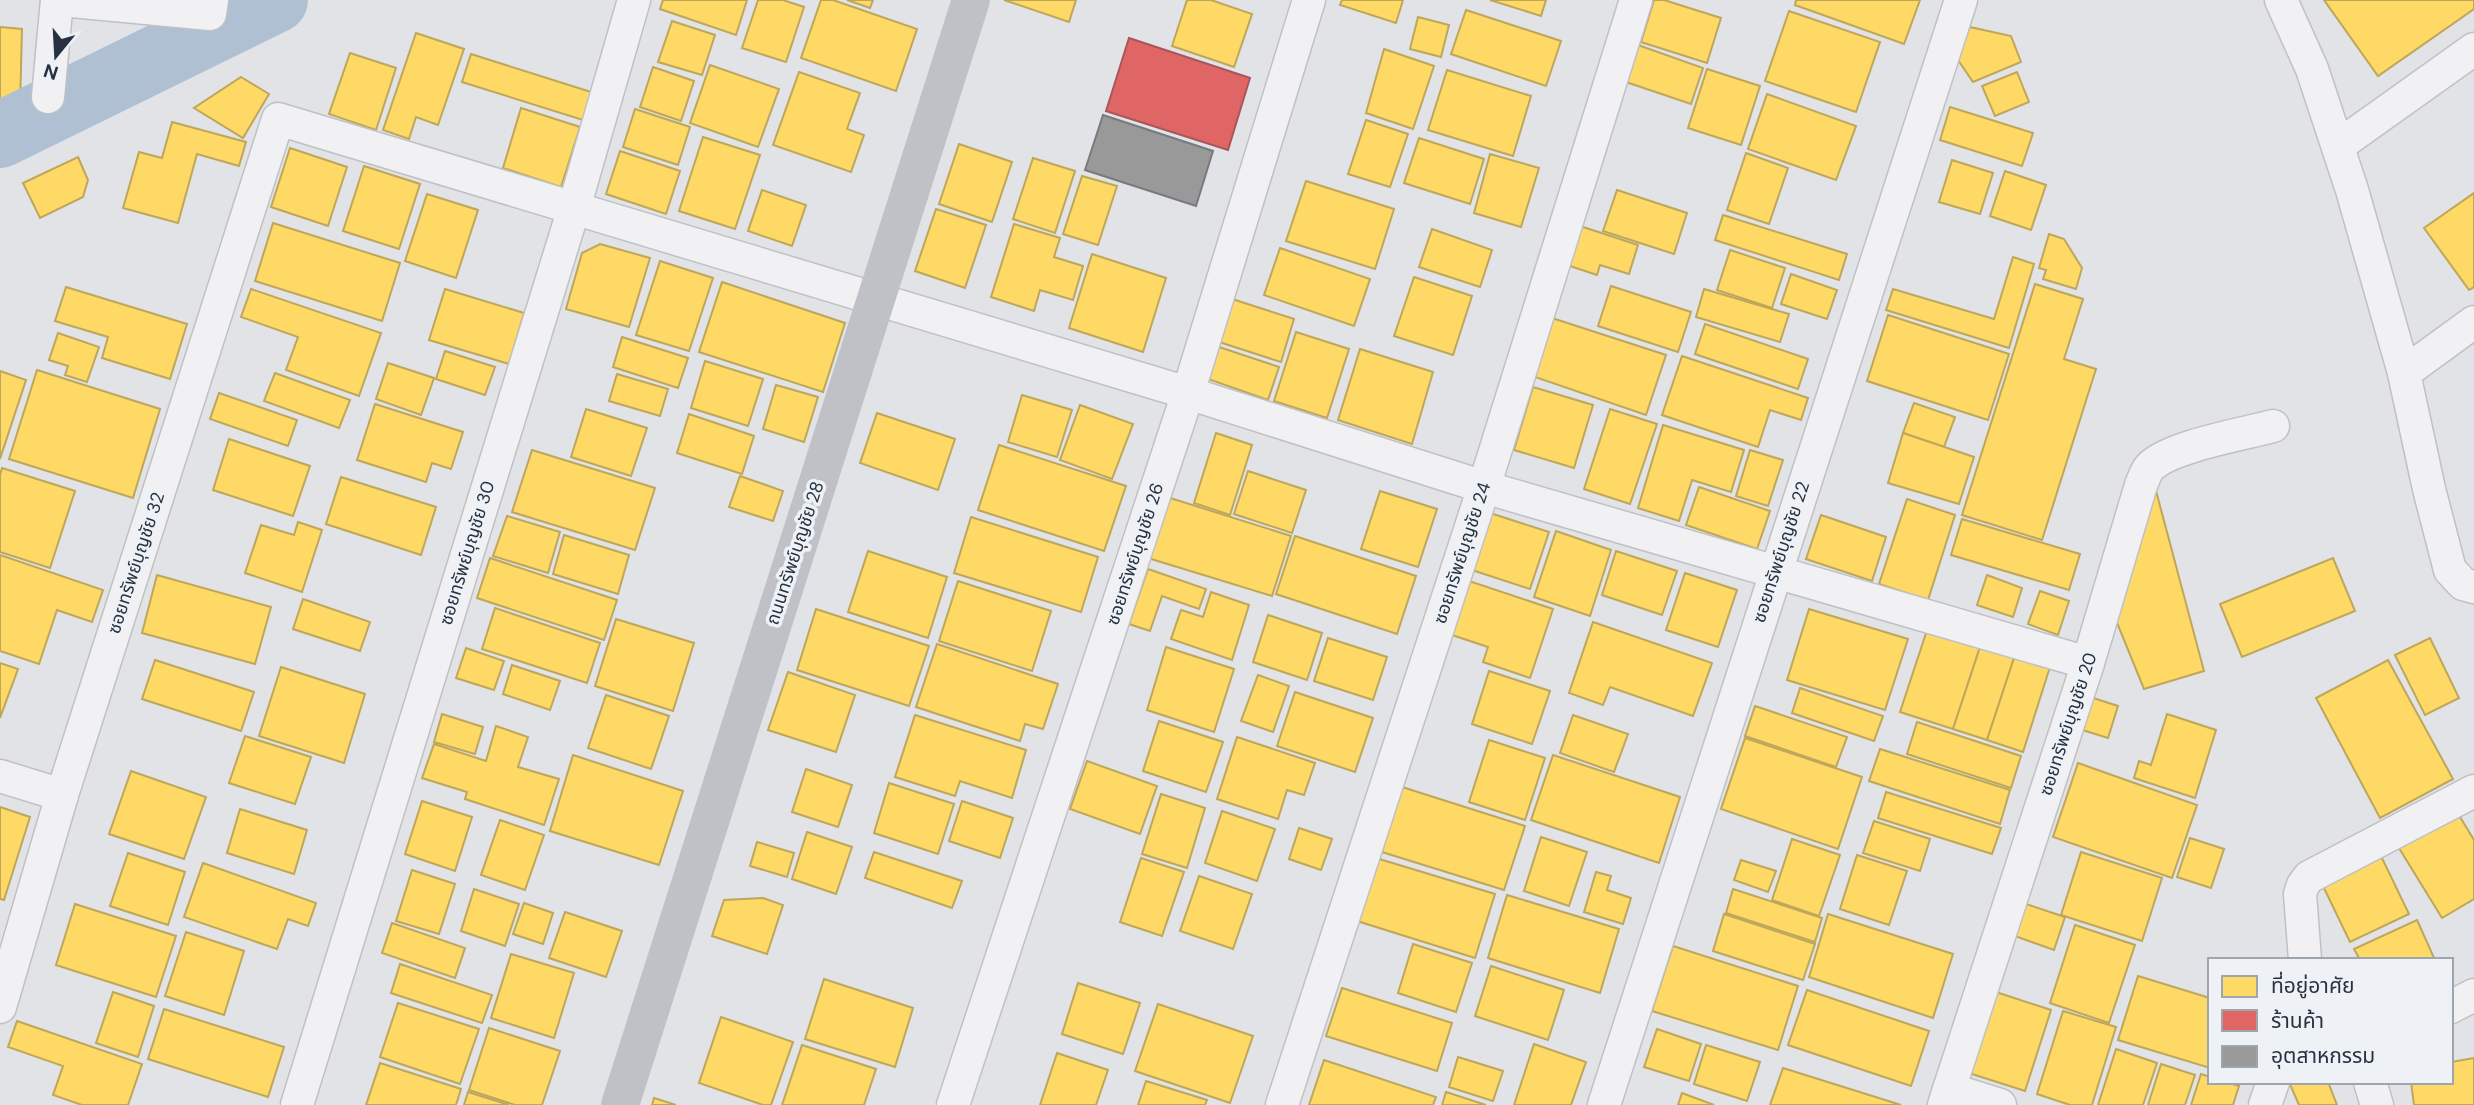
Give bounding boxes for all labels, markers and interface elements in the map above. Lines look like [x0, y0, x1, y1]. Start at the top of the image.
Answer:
north arrow [21, 21, 91, 91]
text: N [40, 58, 61, 86]
street label: ซอยทรัพย์บุญชัย 30 [434, 478, 500, 628]
street label: ถนนทรัพย์บุญชัย 28 [760, 478, 830, 628]
street label: ซอยทรัพย์บุญชัย 22 [1747, 478, 1815, 626]
street label: ซอยทรัพย์บุญชัย 24 [1428, 479, 1496, 627]
street label: ซอยทรัพย์บุญชัย 26 [1101, 480, 1169, 628]
street label: ซอยทรัพย์บุญชัย 32 [102, 489, 170, 637]
street label: ซอยทรัพย์บุญชัย 20 [2034, 649, 2102, 799]
legend [2208, 958, 2453, 1084]
text: ที่อยู่อาศัย [2271, 971, 2355, 1000]
text: ร้านค้า [2271, 1007, 2324, 1035]
text: อุตสาหกรรม [2271, 1042, 2375, 1070]

